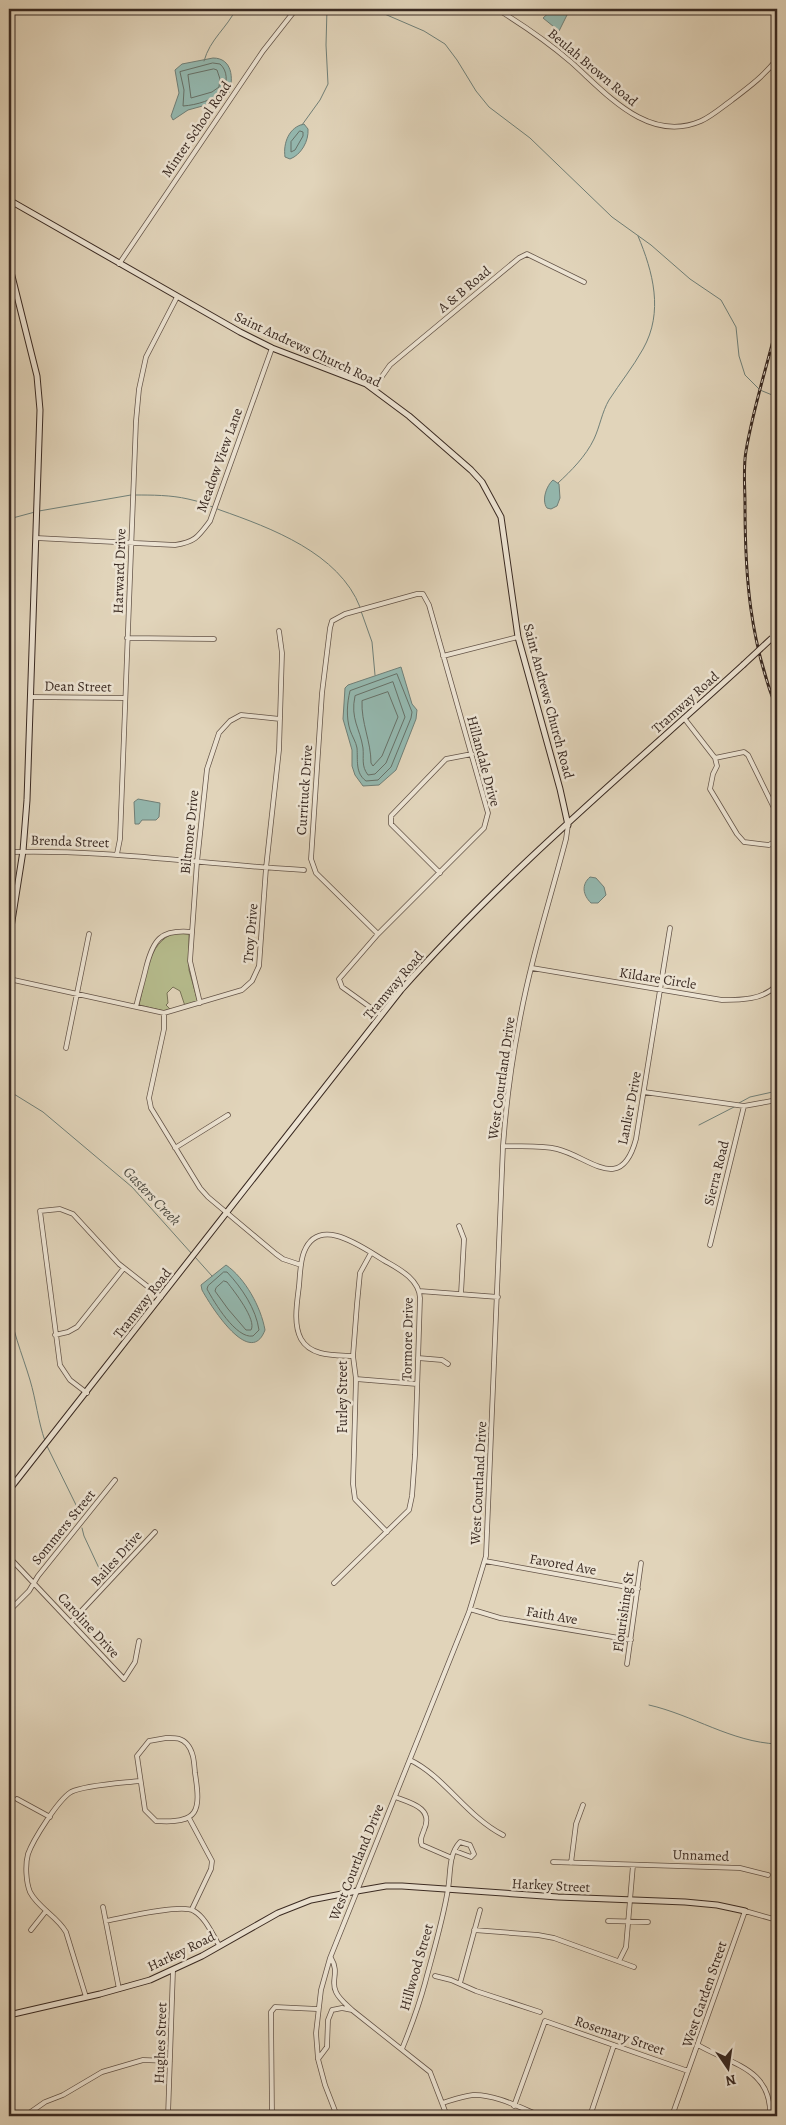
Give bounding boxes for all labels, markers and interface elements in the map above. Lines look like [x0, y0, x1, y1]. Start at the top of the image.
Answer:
street label: Beulah Brown Road [544, 24, 642, 111]
street label: Minter School Road [157, 77, 236, 181]
street label: A & B Road [433, 261, 495, 318]
street label: Saint Andrews Church Road [231, 307, 385, 392]
street label: Meadow View Lane [192, 405, 247, 515]
street label: Harward Drive [109, 528, 130, 614]
street label: Saint Andrews Church Road [519, 621, 579, 781]
street label: Tramway Road [648, 667, 723, 738]
street label: Dean Street [44, 676, 112, 697]
street label: Hillandale Drive [462, 714, 505, 809]
street label: Currituck Drive [292, 744, 317, 836]
street label: Biltmore Drive [176, 789, 203, 875]
street label: Brenda Street [30, 831, 110, 852]
street label: Troy Drive [238, 903, 263, 964]
street label: Tramway Road [359, 947, 428, 1024]
street label: Kildare Circle [618, 963, 698, 994]
street label: West Courtland Drive [483, 1016, 520, 1142]
street label: Lanlier Drive [613, 1070, 646, 1146]
street label: Sierra Road [699, 1138, 734, 1208]
water label: Gasters Creek [119, 1162, 185, 1230]
street label: Tramway Road [109, 1264, 176, 1342]
street label: Tormore Drive [397, 1297, 418, 1381]
street label: Furley Street [333, 1360, 352, 1434]
street label: West Courtland Drive [466, 1421, 491, 1546]
street label: Sommers Street [27, 1485, 100, 1569]
street label: Bailes Drive [86, 1527, 146, 1590]
street label: Favored Ave [528, 1549, 598, 1580]
street label: Flourishing St [608, 1570, 639, 1653]
street label: Caroline Drive [53, 1589, 124, 1662]
street label: Faith Ave [525, 1602, 579, 1629]
street label: West Courtland Drive [324, 1801, 388, 1924]
street label: Unnamed [672, 1845, 730, 1866]
street label: Harkey Street [511, 1874, 591, 1897]
street label: Hillwood Street [395, 1921, 438, 2013]
street label: Harkey Road [144, 1927, 219, 1976]
street label: West Garden Street [677, 1938, 732, 2051]
street label: Hughes Street [150, 2001, 171, 2084]
street label: Rosemary Street [572, 2011, 668, 2060]
north arrow [704, 2042, 754, 2092]
text: N [724, 2070, 738, 2091]

